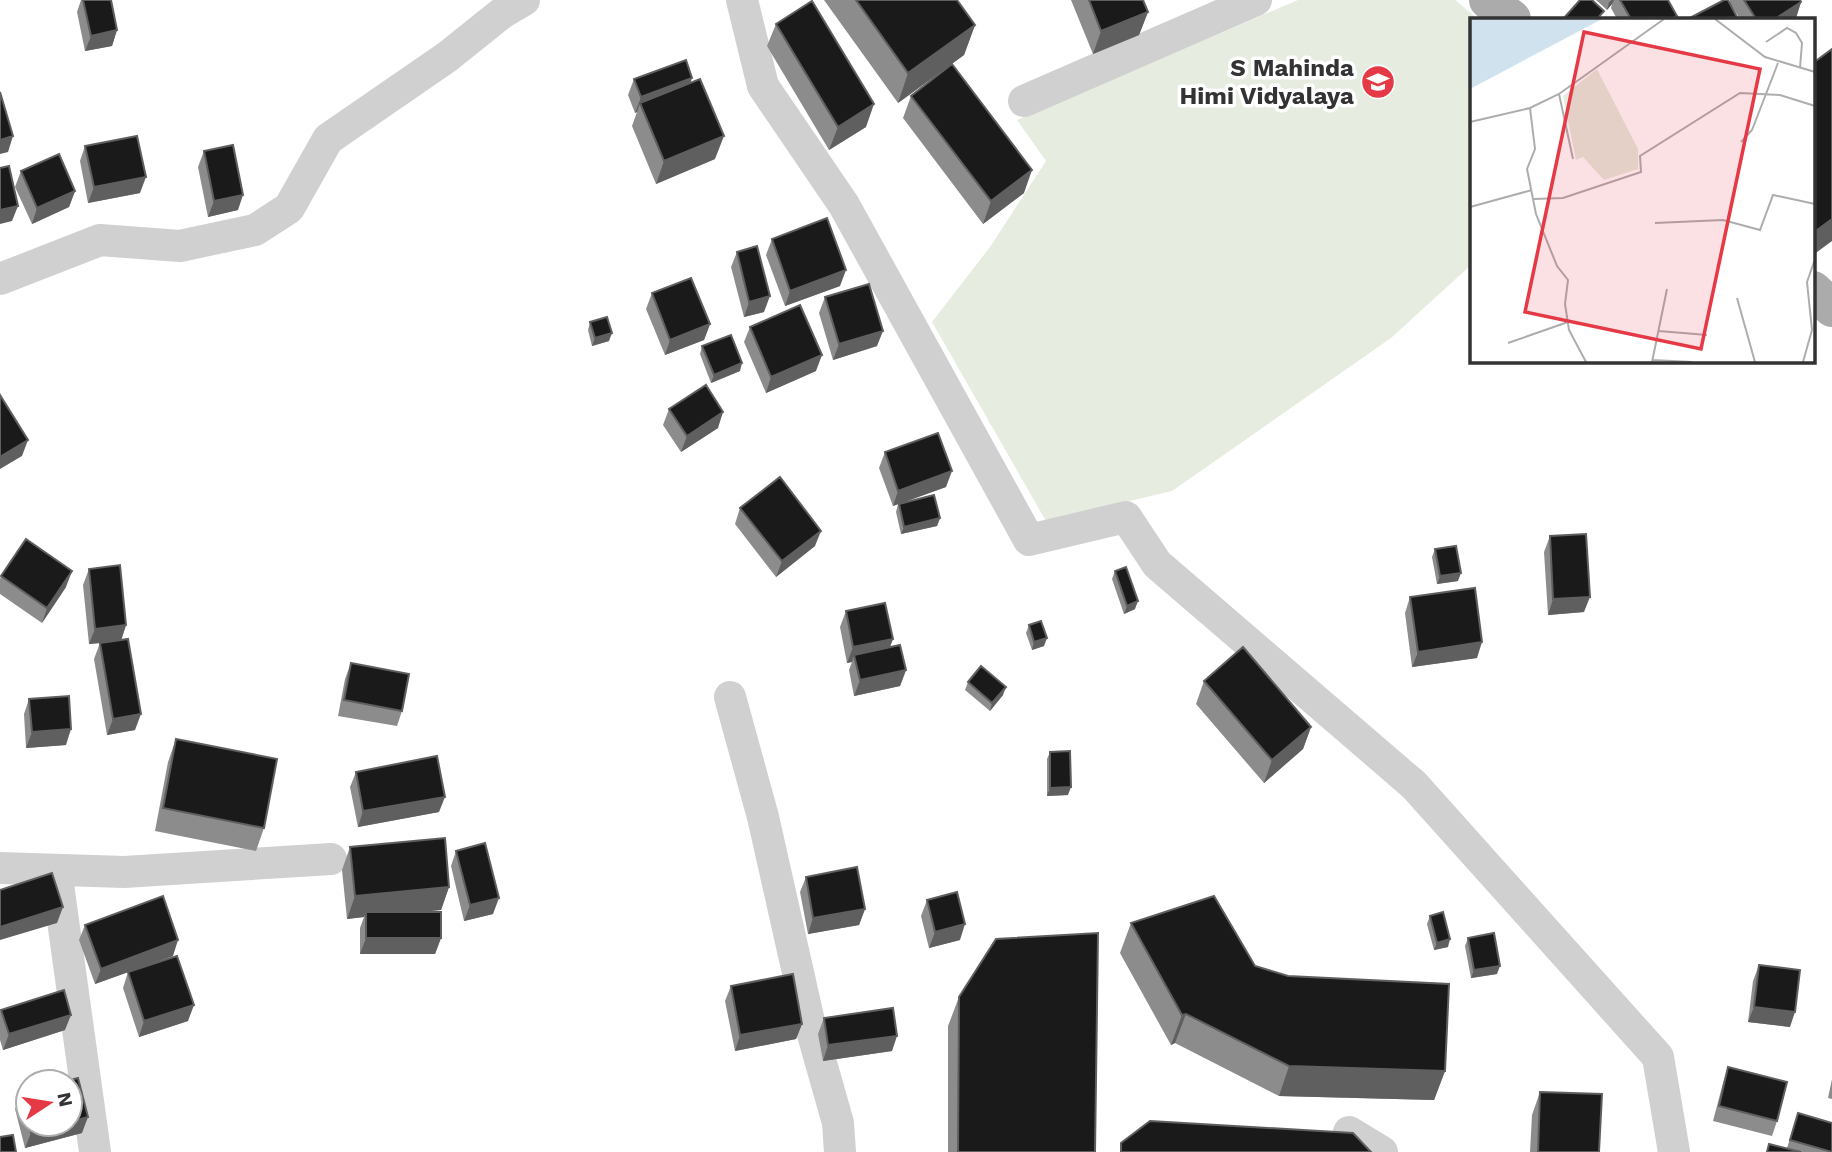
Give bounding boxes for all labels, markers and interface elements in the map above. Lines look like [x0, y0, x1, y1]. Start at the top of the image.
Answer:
inset map [1470, 18, 1814, 362]
place label: S Mahinda Himi Vidyalaya [1180, 54, 1354, 110]
school or university icon: S Mahinda Himi Vidyalaya [1359, 63, 1397, 101]
north arrow [14, 1068, 84, 1138]
text: N [52, 1090, 78, 1109]

